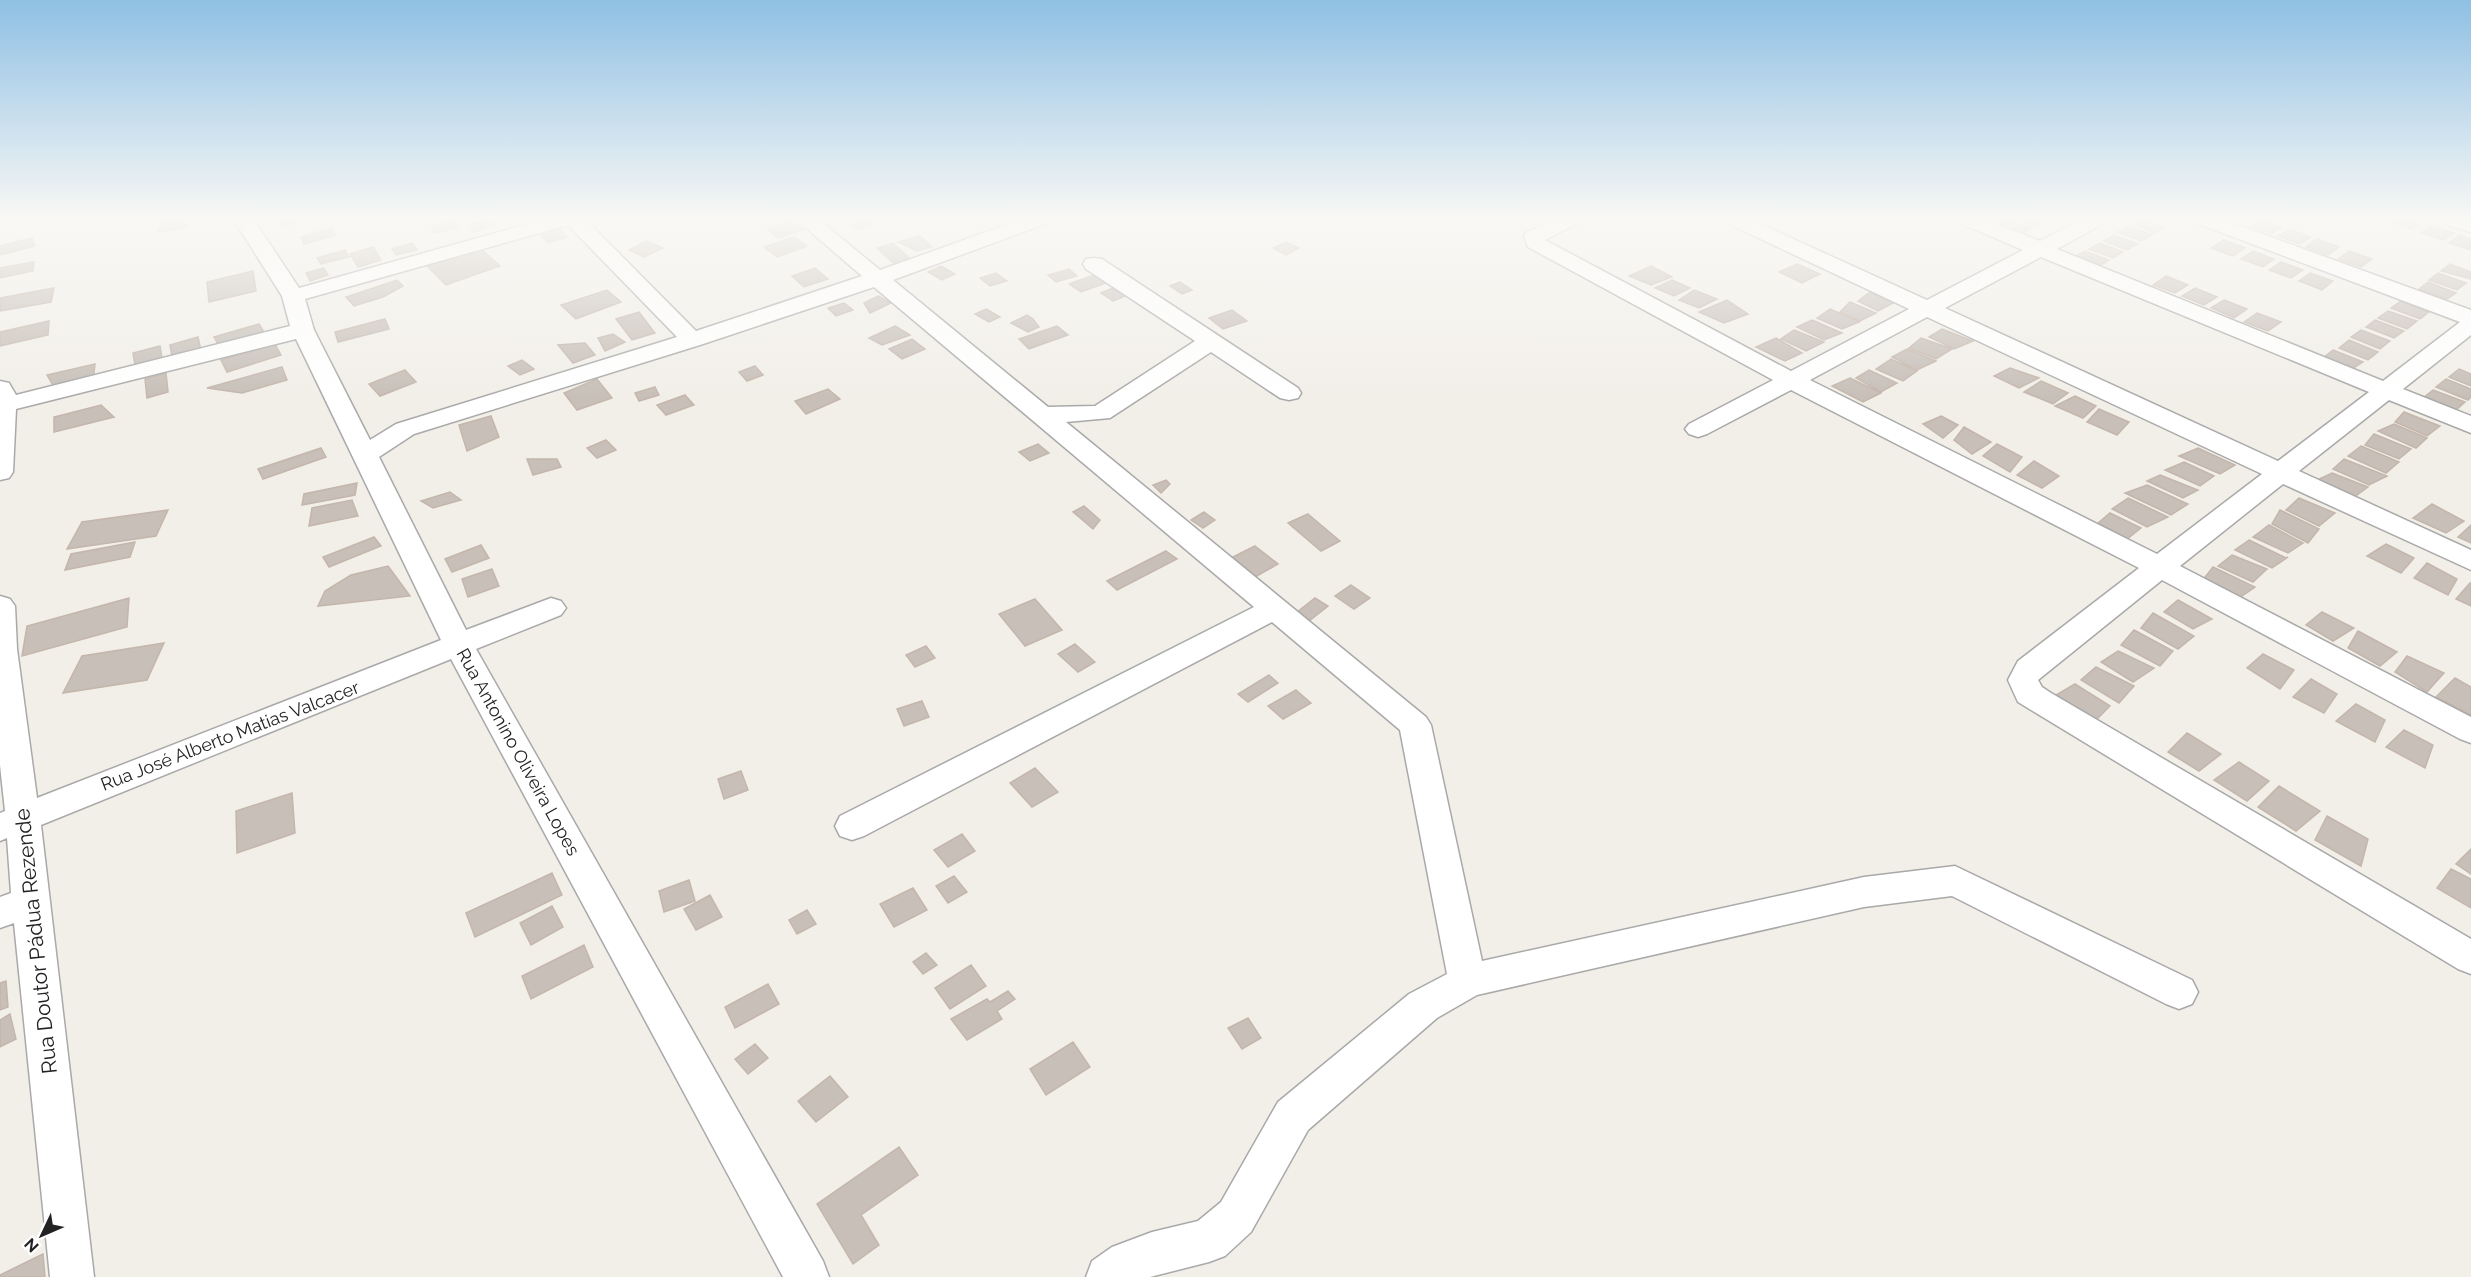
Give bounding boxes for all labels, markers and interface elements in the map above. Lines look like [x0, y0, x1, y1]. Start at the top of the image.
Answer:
street label: Rua Antonino Oliveira Lopes [453, 644, 584, 859]
street label: Rua José Alberto Matias Valcacer [98, 676, 363, 795]
street label: Rua Doutor Pádua Rezende [9, 807, 62, 1075]
north arrow [12, 1205, 72, 1265]
text: N [20, 1234, 43, 1256]

